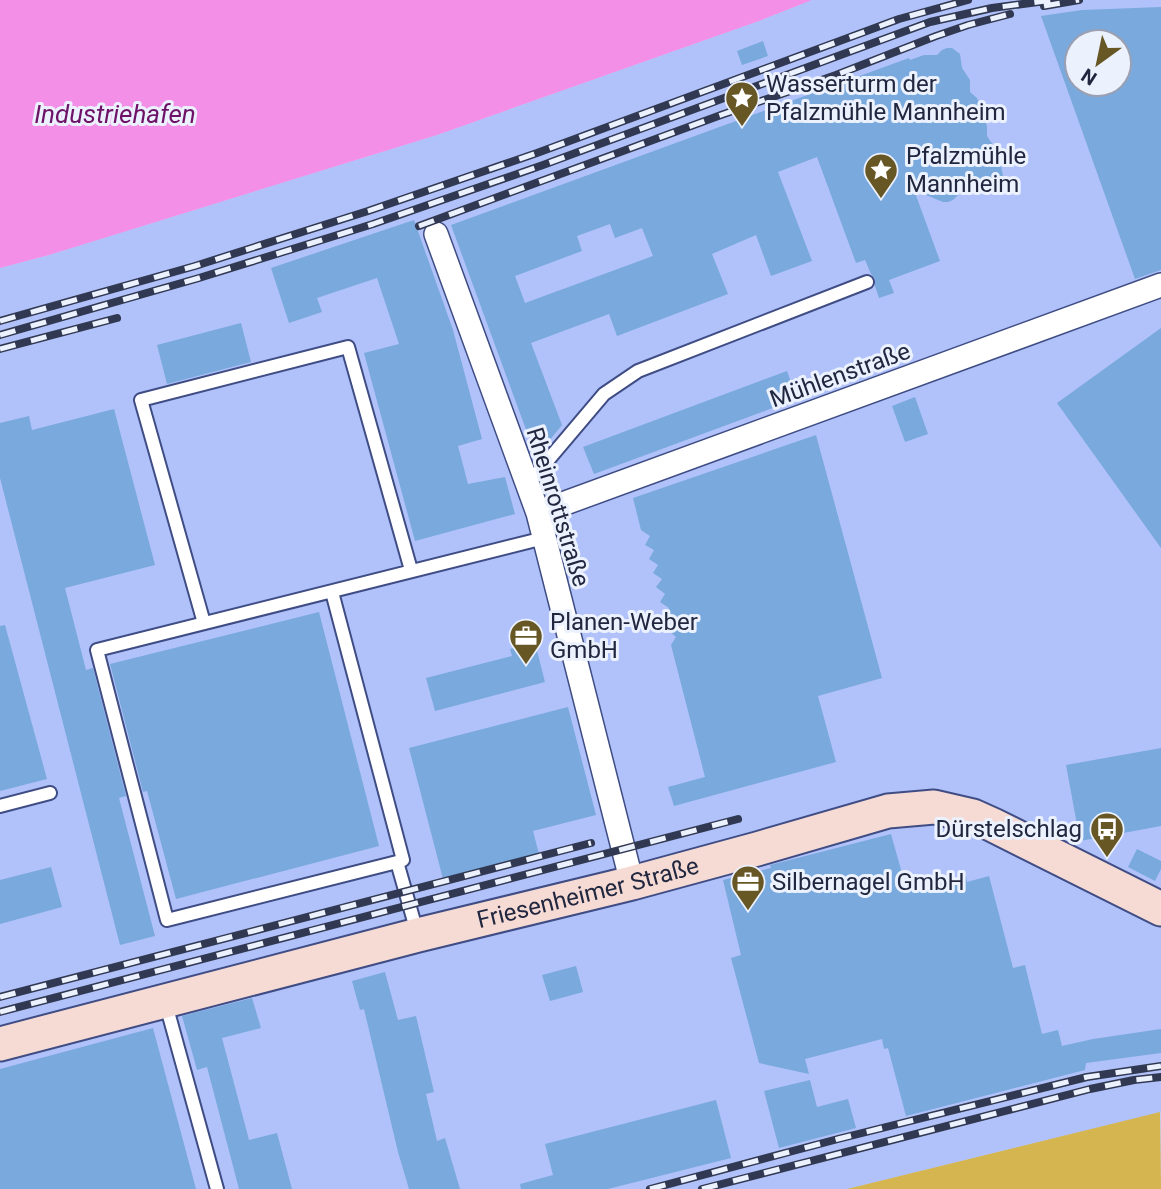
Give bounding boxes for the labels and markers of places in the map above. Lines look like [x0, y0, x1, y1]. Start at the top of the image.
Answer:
place label: Wasserturm der Pfalzmühle Mannheim [766, 70, 1006, 126]
place icon: Wasserturm der Pfalzmühle Mannheim [723, 79, 761, 128]
place label: Pfalzmühle Mannheim [906, 142, 1026, 198]
place icon: Pfalzmühle Mannheim [862, 151, 900, 200]
place label: Planen-Weber GmbH [550, 608, 698, 664]
office icon: Planen-Weber GmbH [507, 617, 545, 666]
bus stop icon: Dürstelschlag [1088, 810, 1126, 859]
place label: Dürstelschlag [936, 815, 1082, 843]
office icon: Silbernagel GmbH [729, 863, 767, 912]
place label: Silbernagel GmbH [772, 868, 965, 896]

